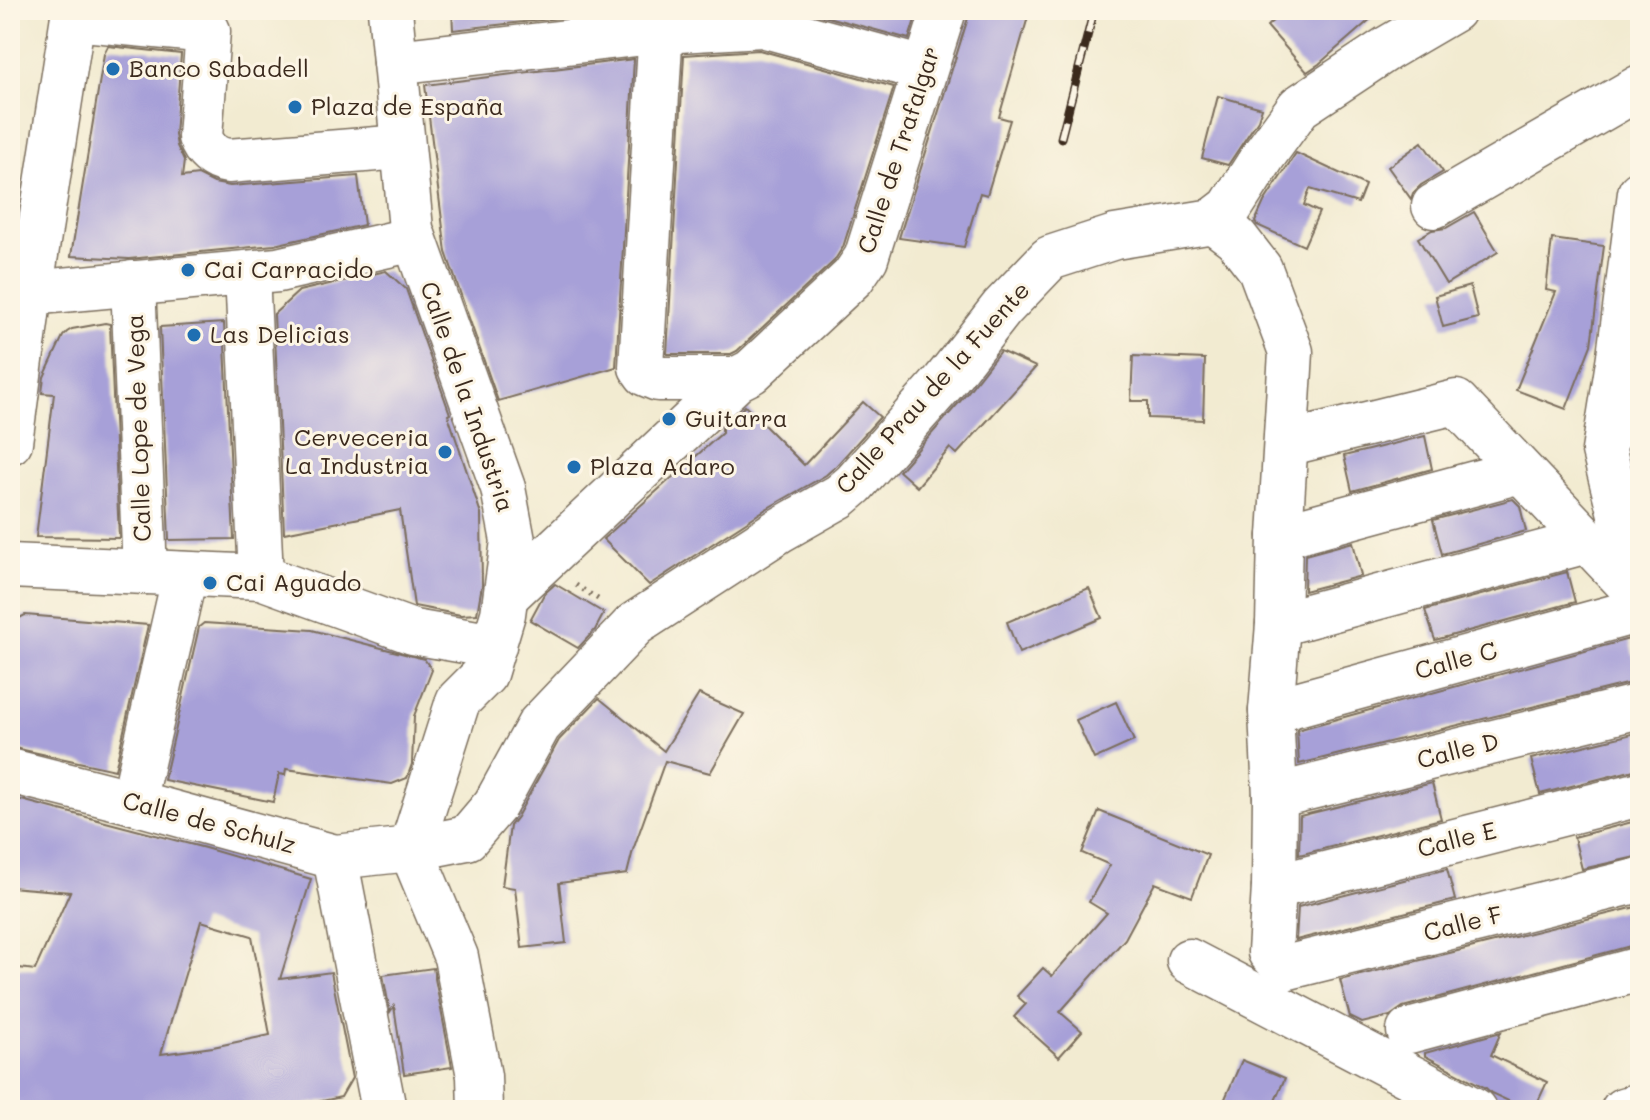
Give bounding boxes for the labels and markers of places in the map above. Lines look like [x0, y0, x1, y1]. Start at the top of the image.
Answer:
place label: Banco Sabadell [129, 52, 309, 83]
marker: Banco Sabadell [104, 60, 122, 78]
place label: Plaza de España [311, 90, 504, 121]
marker: Plaza de España [286, 98, 304, 116]
place label: Cai Carracido [204, 253, 373, 284]
marker: Cai Carracido [179, 261, 197, 279]
place label: Las Delicias [210, 318, 350, 349]
marker: Las Delicias [185, 326, 203, 344]
place label: Guitarra [685, 402, 788, 433]
marker: Guitarra [660, 410, 678, 428]
place label: Cerveceria La Industria [285, 421, 429, 480]
marker: Cerveceria La Industria [436, 443, 454, 461]
place label: Plaza Adaro [590, 450, 735, 481]
marker: Plaza Adaro [565, 458, 583, 476]
place label: Cai Aguado [226, 566, 361, 597]
marker: Cai Aguado [201, 574, 219, 592]

